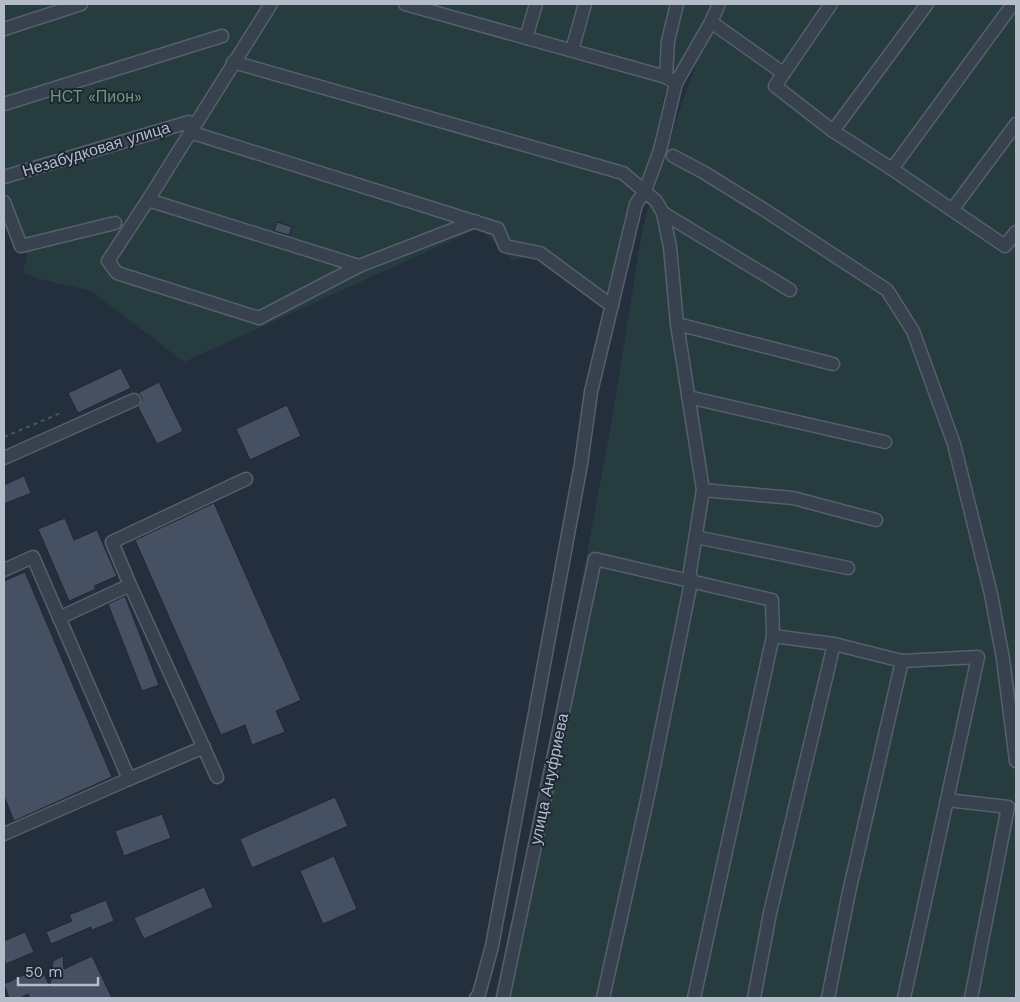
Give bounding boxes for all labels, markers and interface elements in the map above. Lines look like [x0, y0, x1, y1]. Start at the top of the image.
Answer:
park label: НСТ «Пион» [50, 87, 142, 106]
street label: Незабудковая улица [20, 117, 172, 181]
street label: улица Ануфриева [526, 711, 572, 846]
scale bar [18, 954, 98, 986]
text: 50 m [25, 963, 62, 981]

